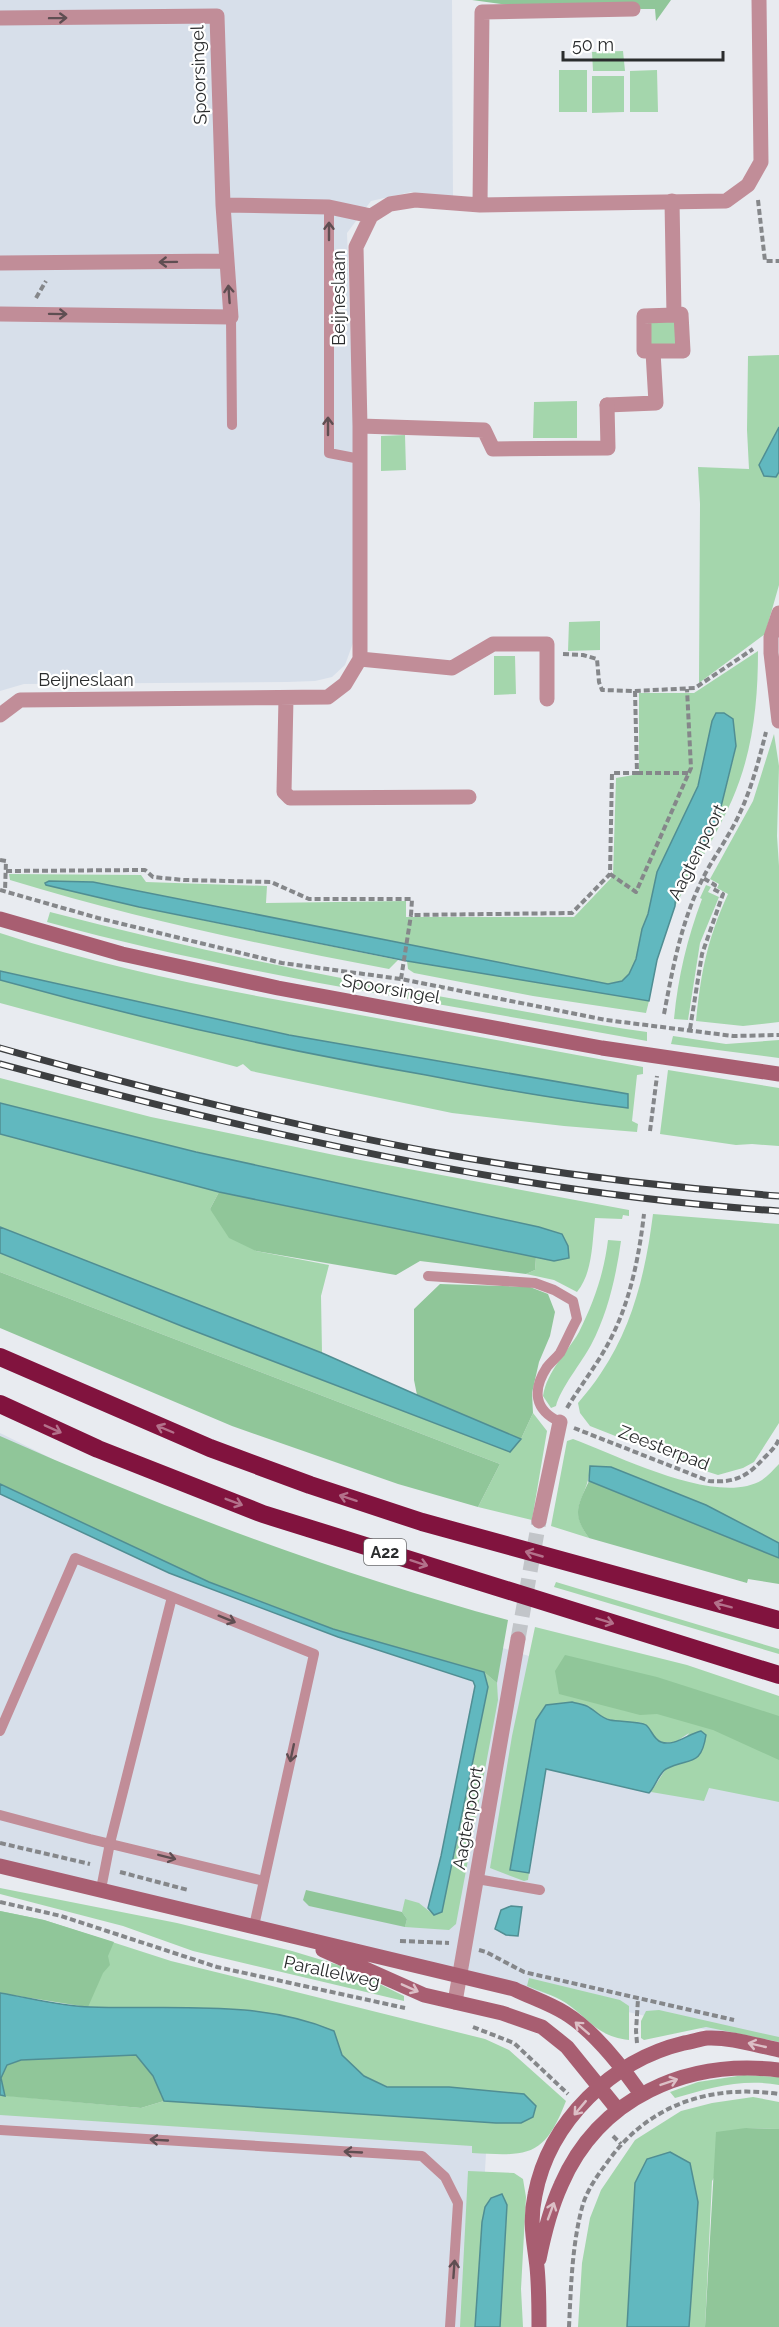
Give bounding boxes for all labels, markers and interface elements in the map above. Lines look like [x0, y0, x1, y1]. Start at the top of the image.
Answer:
one-way arrow [48, 12, 68, 23]
scale bar [563, 24, 724, 62]
street label: Spoorsingel [186, 25, 211, 125]
text: 50 m [572, 34, 614, 55]
one-way arrow [323, 222, 335, 242]
street label: Beijneslaan [328, 250, 349, 346]
one-way arrow [158, 256, 178, 268]
one-way arrow [223, 285, 234, 304]
one-way arrow [48, 308, 68, 320]
one-way arrow [323, 417, 334, 437]
street label: Beijneslaan [38, 669, 134, 690]
street label: Aagtenpoort [663, 800, 730, 903]
street label: Spoorsingel [340, 970, 442, 1008]
street label: Zeesterpad [616, 1421, 713, 1474]
one-way arrow [44, 1423, 62, 1435]
one-way arrow [156, 1423, 175, 1434]
one-way arrow [339, 1491, 358, 1502]
one-way arrow [224, 1497, 243, 1508]
road number: A22 [364, 1539, 406, 1565]
one-way arrow [525, 1548, 544, 1559]
one-way arrow [409, 1558, 428, 1569]
one-way arrow [713, 1599, 732, 1610]
one-way arrow [217, 1614, 235, 1625]
one-way arrow [595, 1616, 614, 1627]
one-way arrow [286, 1743, 298, 1762]
street label: Aagtenpoort [448, 1765, 487, 1871]
one-way arrow [157, 1852, 176, 1864]
street label: Parallelweg [282, 1951, 382, 1992]
one-way arrow [400, 1983, 418, 1995]
one-way arrow [575, 2021, 590, 2035]
one-way arrow [748, 2039, 767, 2051]
one-way arrow [659, 2075, 678, 2086]
one-way arrow [573, 2100, 586, 2116]
one-way arrow [149, 2134, 169, 2145]
one-way arrow [344, 2146, 364, 2157]
one-way arrow [546, 2202, 557, 2221]
one-way arrow [449, 2259, 460, 2279]

